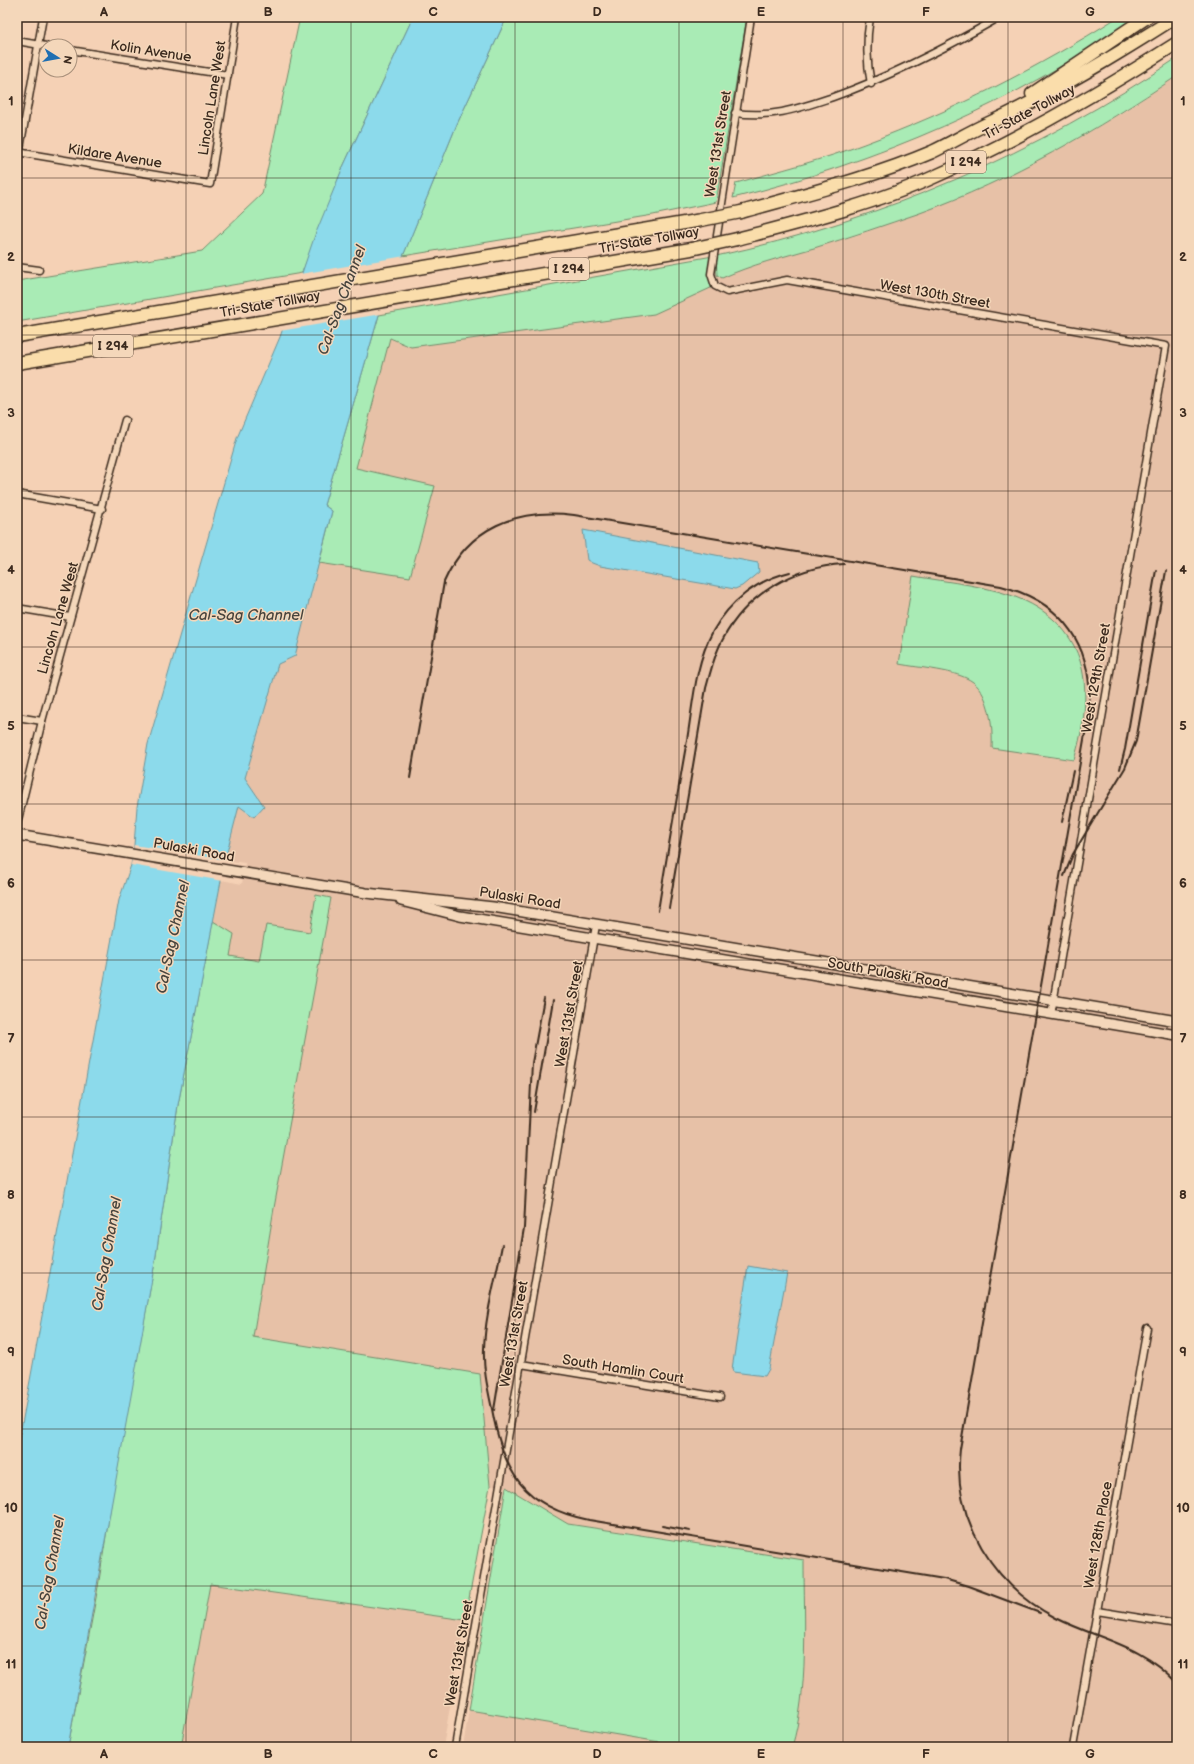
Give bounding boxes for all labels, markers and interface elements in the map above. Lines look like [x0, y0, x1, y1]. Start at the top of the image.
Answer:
text: A [99, 4, 108, 20]
text: B [263, 4, 273, 20]
text: C [428, 4, 438, 20]
text: D [592, 4, 602, 20]
text: E [757, 4, 766, 20]
text: F [922, 4, 930, 20]
text: G [1085, 4, 1095, 20]
street label: Kolin Avenue [109, 36, 193, 66]
north arrow [38, 38, 78, 78]
street label: Lincoln Lane West [195, 39, 230, 157]
text: N [60, 55, 74, 65]
street label: Tri-State Tollway [980, 80, 1078, 143]
street label: West 131st Street [701, 89, 735, 199]
text: 1 [8, 93, 14, 109]
text: 1 [1180, 93, 1186, 109]
street label: Kildare Avenue [67, 140, 163, 172]
road number: I 294 [946, 151, 986, 173]
street label: Tri-State Tollway [597, 223, 701, 257]
water label: Cal-Sag Channel [313, 242, 371, 357]
text: 2 [7, 249, 15, 265]
text: 2 [1179, 249, 1187, 265]
road number: I 294 [549, 258, 589, 280]
street label: West 130th Street [879, 276, 992, 312]
street label: Tri-State Tollway [218, 287, 322, 321]
road number: I 294 [93, 335, 133, 357]
text: 3 [7, 405, 15, 421]
text: 3 [1179, 405, 1187, 421]
street label: Lincoln Lane West [34, 559, 82, 676]
text: 4 [7, 562, 15, 578]
text: 4 [1179, 562, 1187, 578]
water label: Cal-Sag Channel [188, 606, 304, 625]
street label: West 129th Street [1078, 621, 1114, 734]
text: 5 [7, 718, 15, 734]
text: 5 [1179, 718, 1187, 734]
street label: Pulaski Road [152, 834, 236, 866]
text: 6 [7, 875, 15, 891]
text: 6 [1179, 875, 1187, 891]
water label: Cal-Sag Channel [152, 878, 194, 995]
street label: Pulaski Road [478, 883, 562, 913]
street label: South Pulaski Road [826, 954, 950, 992]
street label: West 131st Street [551, 959, 587, 1069]
text: 7 [7, 1031, 15, 1047]
text: 7 [1179, 1031, 1187, 1047]
text: 8 [7, 1187, 15, 1203]
text: 8 [1179, 1187, 1187, 1203]
water label: Cal-Sag Channel [88, 1195, 126, 1312]
street label: West 131st Street [496, 1279, 532, 1389]
text: 9 [7, 1344, 15, 1360]
text: 9 [1179, 1344, 1187, 1360]
street label: South Hamlin Court [561, 1351, 686, 1387]
street label: West 128th Place [1080, 1480, 1116, 1590]
text: 10 [4, 1500, 18, 1516]
text: 10 [1176, 1500, 1190, 1516]
water label: Cal-Sag Channel [31, 1514, 69, 1631]
street label: West 131st Street [441, 1598, 477, 1708]
text: 11 [6, 1656, 16, 1672]
text: 11 [1178, 1656, 1188, 1672]
text: A [99, 1746, 108, 1762]
text: B [263, 1746, 273, 1762]
text: C [428, 1746, 438, 1762]
text: D [592, 1746, 602, 1762]
text: E [757, 1746, 766, 1762]
text: F [922, 1746, 930, 1762]
text: G [1085, 1746, 1095, 1762]

